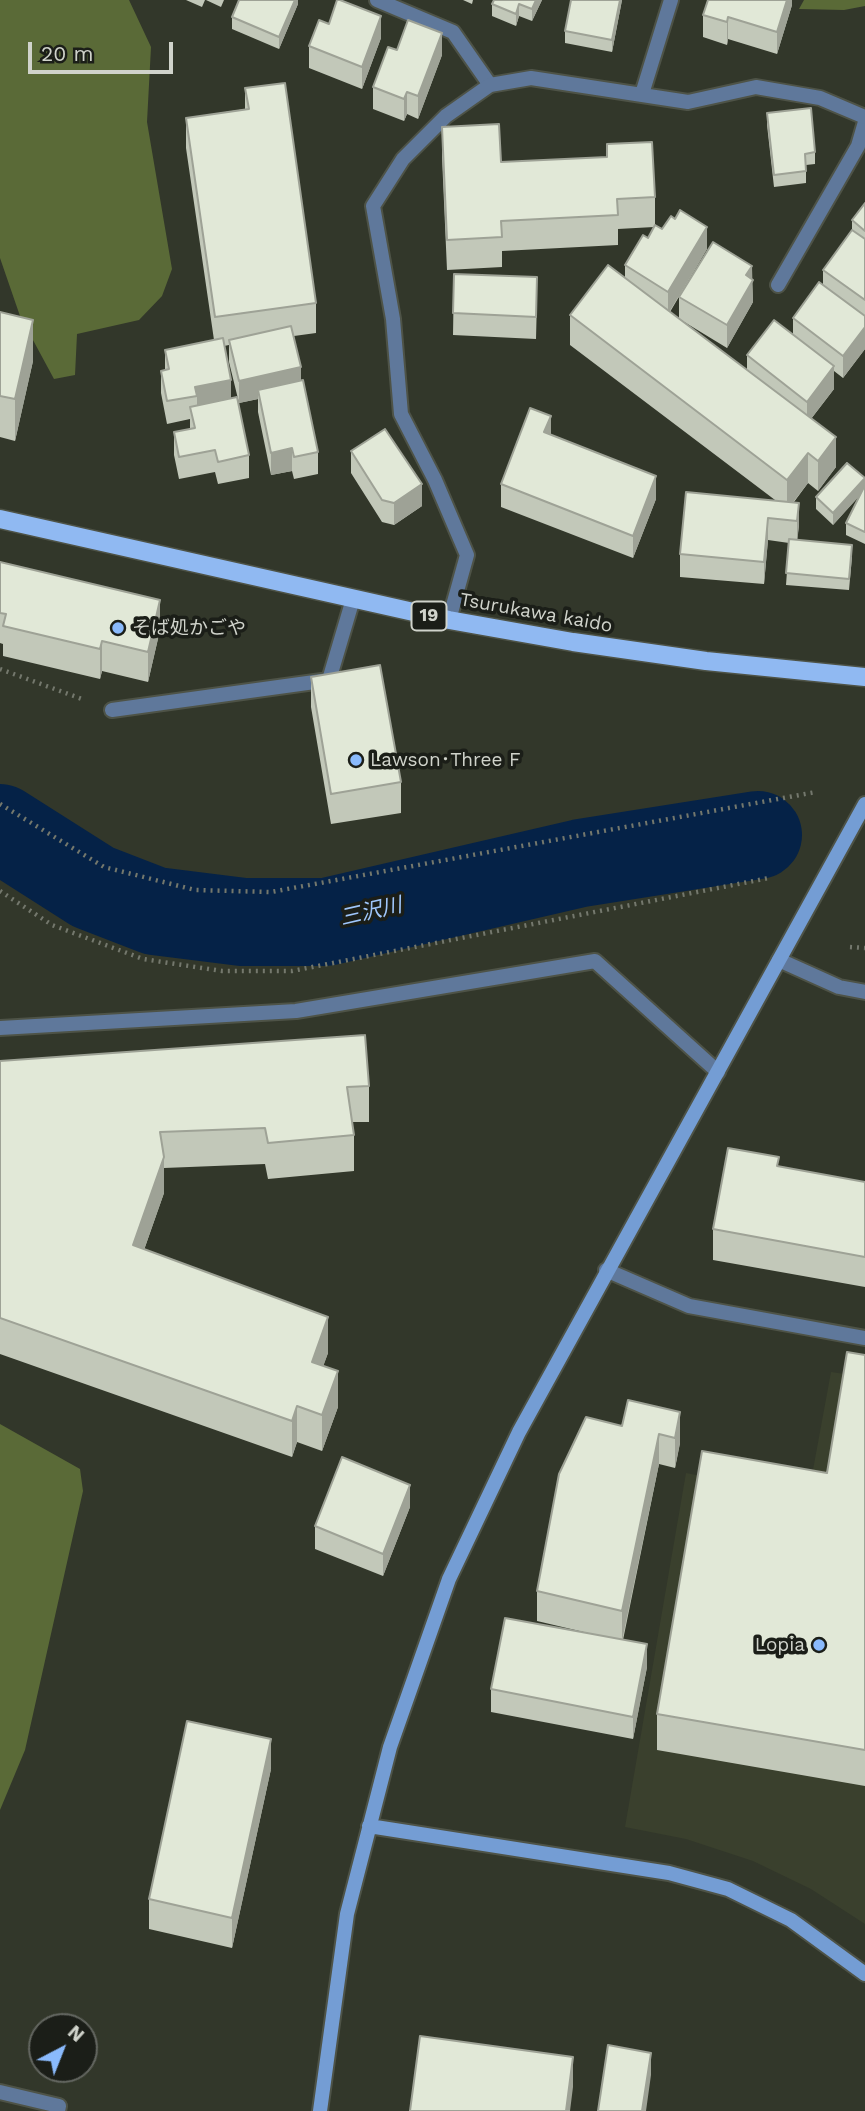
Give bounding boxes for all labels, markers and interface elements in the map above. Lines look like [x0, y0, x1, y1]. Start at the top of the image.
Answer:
scale bar [32, 28, 177, 72]
text: 20 m [41, 41, 93, 66]
street label: Tsurukawa kaido [458, 588, 614, 638]
road number: 19 [412, 602, 446, 630]
place label: そば処かごや [132, 617, 246, 639]
marker: そば処かごや [110, 620, 126, 636]
place label: Lawson･Three F [370, 749, 521, 771]
marker: Lawson･Three F [348, 752, 364, 768]
water label: 三沢川 [337, 893, 405, 931]
place label: Lopia [755, 1634, 805, 1656]
marker: Lopia [811, 1637, 827, 1653]
north arrow [28, 2013, 98, 2083]
text: N [63, 2020, 89, 2047]

